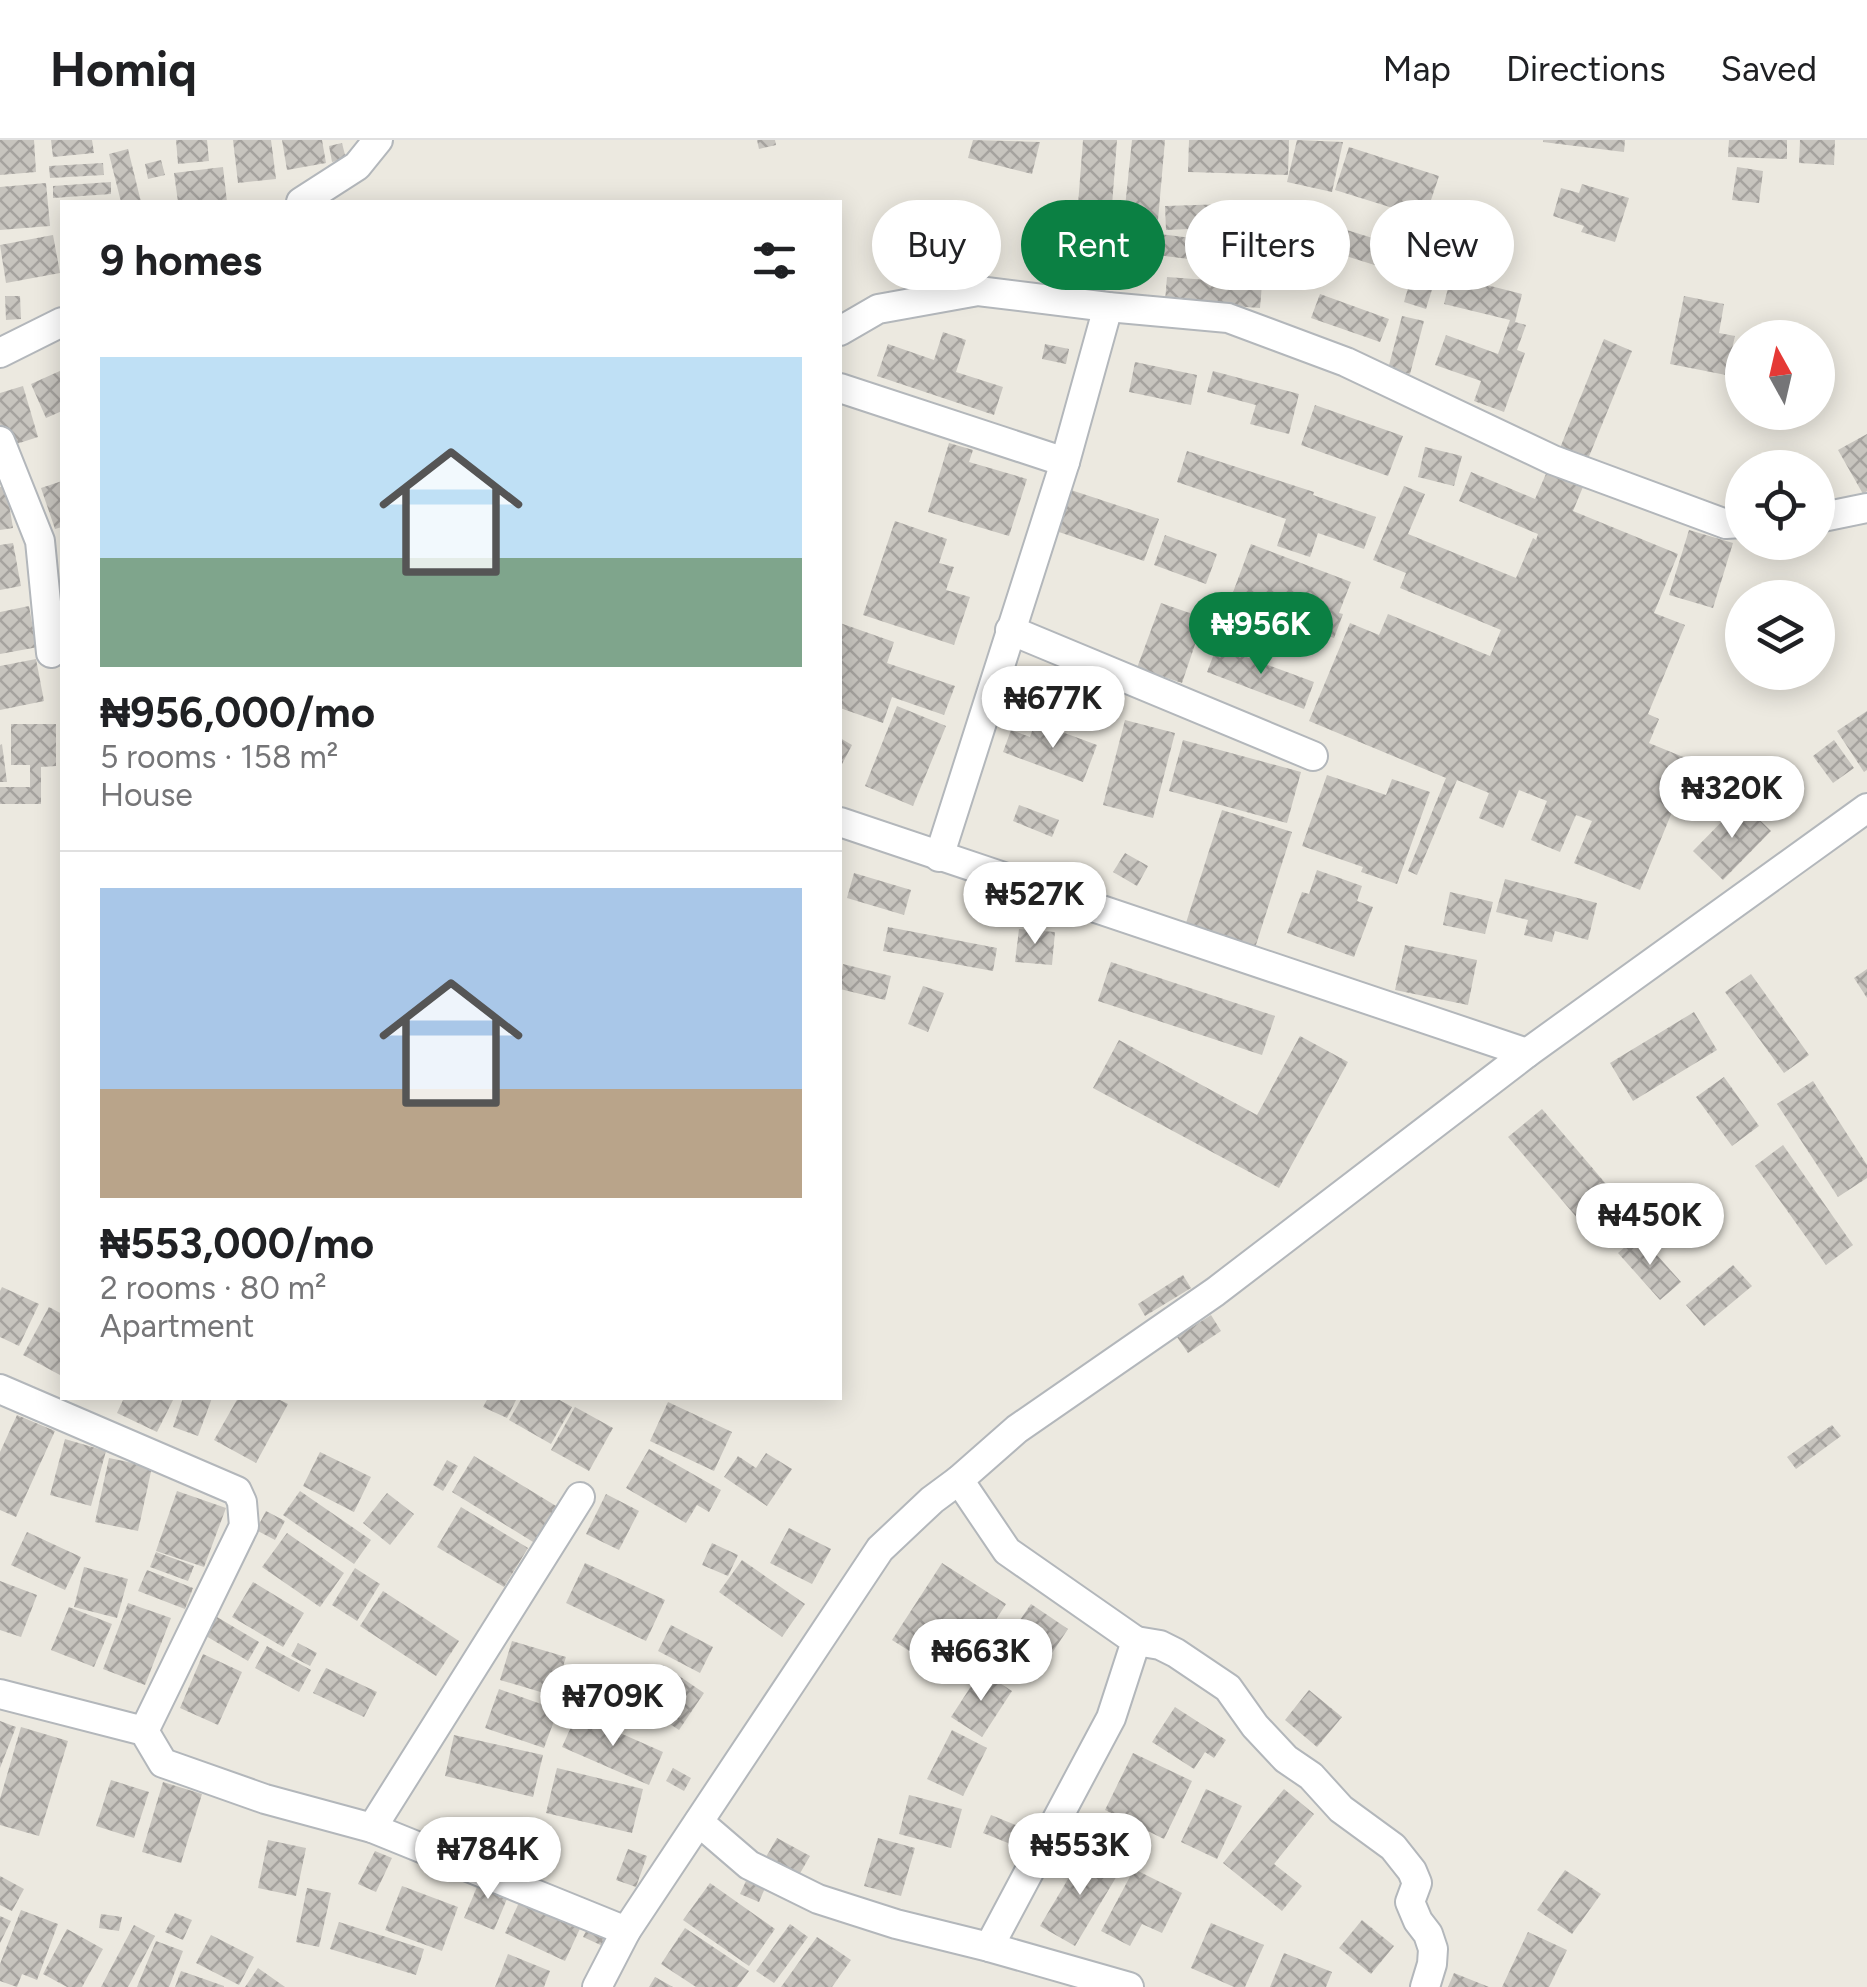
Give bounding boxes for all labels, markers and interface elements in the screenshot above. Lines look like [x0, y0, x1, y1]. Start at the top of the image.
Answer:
text: Homiq [50, 40, 197, 98]
text: Map [1383, 48, 1451, 90]
text: Directions [1506, 48, 1666, 90]
text: Saved [1721, 48, 1817, 90]
chip: Buy [872, 200, 1001, 290]
chip: Rent [1021, 200, 1165, 290]
chip: Filters [1185, 200, 1350, 290]
chip: New [1370, 200, 1514, 290]
icon: filters [747, 233, 802, 288]
text: 9 homes [100, 235, 262, 286]
north arrow [1725, 320, 1835, 430]
map controls [1725, 320, 1835, 690]
icon: home [361, 422, 541, 602]
button: locate [1725, 450, 1835, 560]
button: layers [1725, 580, 1835, 690]
pin: ₦956K [1191, 592, 1331, 677]
text: ₦956K [1211, 605, 1311, 643]
pin: ₦677K [983, 666, 1123, 751]
text: ₦677K [1004, 679, 1102, 717]
text: ₦956,000/mo [100, 687, 375, 738]
text: 5 rooms · 158 m² [100, 738, 338, 776]
pin: ₦320K [1662, 756, 1802, 841]
text: ₦320K [1681, 769, 1783, 807]
text: House [100, 776, 193, 814]
pin: ₦527K [965, 862, 1105, 947]
text: ₦527K [985, 875, 1085, 913]
icon: home [361, 953, 541, 1133]
pin: ₦450K [1580, 1183, 1720, 1268]
text: ₦450K [1598, 1196, 1702, 1234]
text: ₦553,000/mo [100, 1218, 374, 1269]
text: 2 rooms · 80 m² [100, 1269, 327, 1307]
text: Apartment [100, 1307, 254, 1345]
pin: ₦663K [911, 1619, 1051, 1704]
text: ₦663K [931, 1632, 1031, 1670]
pin: ₦709K [543, 1664, 683, 1749]
text: ₦709K [562, 1677, 664, 1715]
pin: ₦553K [1010, 1813, 1150, 1898]
pin: ₦784K [418, 1817, 558, 1902]
text: ₦553K [1030, 1826, 1130, 1864]
text: ₦784K [437, 1830, 539, 1868]

